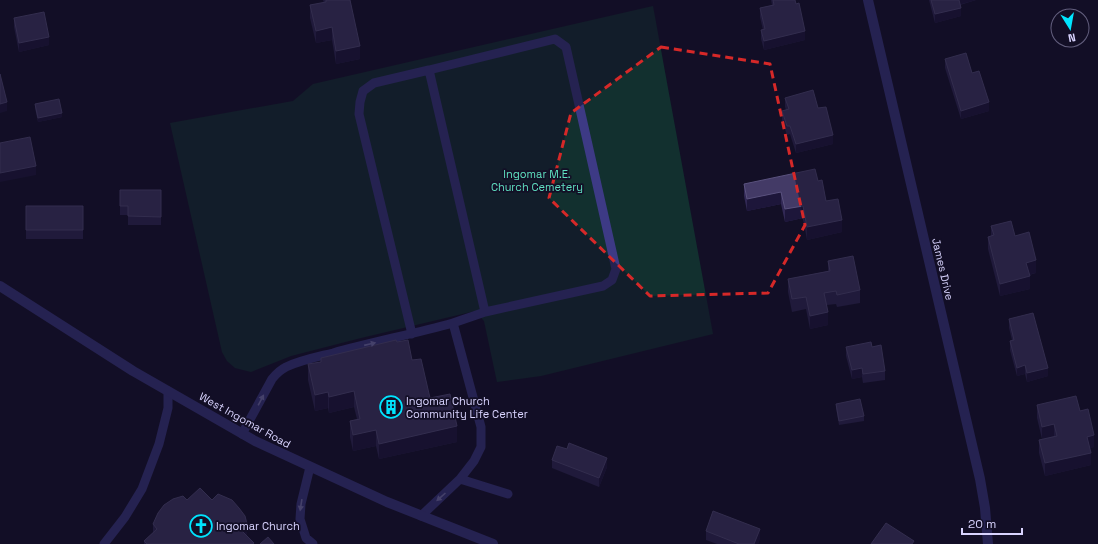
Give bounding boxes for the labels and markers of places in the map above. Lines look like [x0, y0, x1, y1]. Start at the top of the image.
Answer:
building icon: Ingomar Church Community Life Center [378, 394, 404, 420]
place label: Ingomar Church Community Life Center [406, 394, 528, 421]
church icon: Ingomar Church [188, 513, 214, 539]
place label: Ingomar Church [216, 519, 300, 533]

